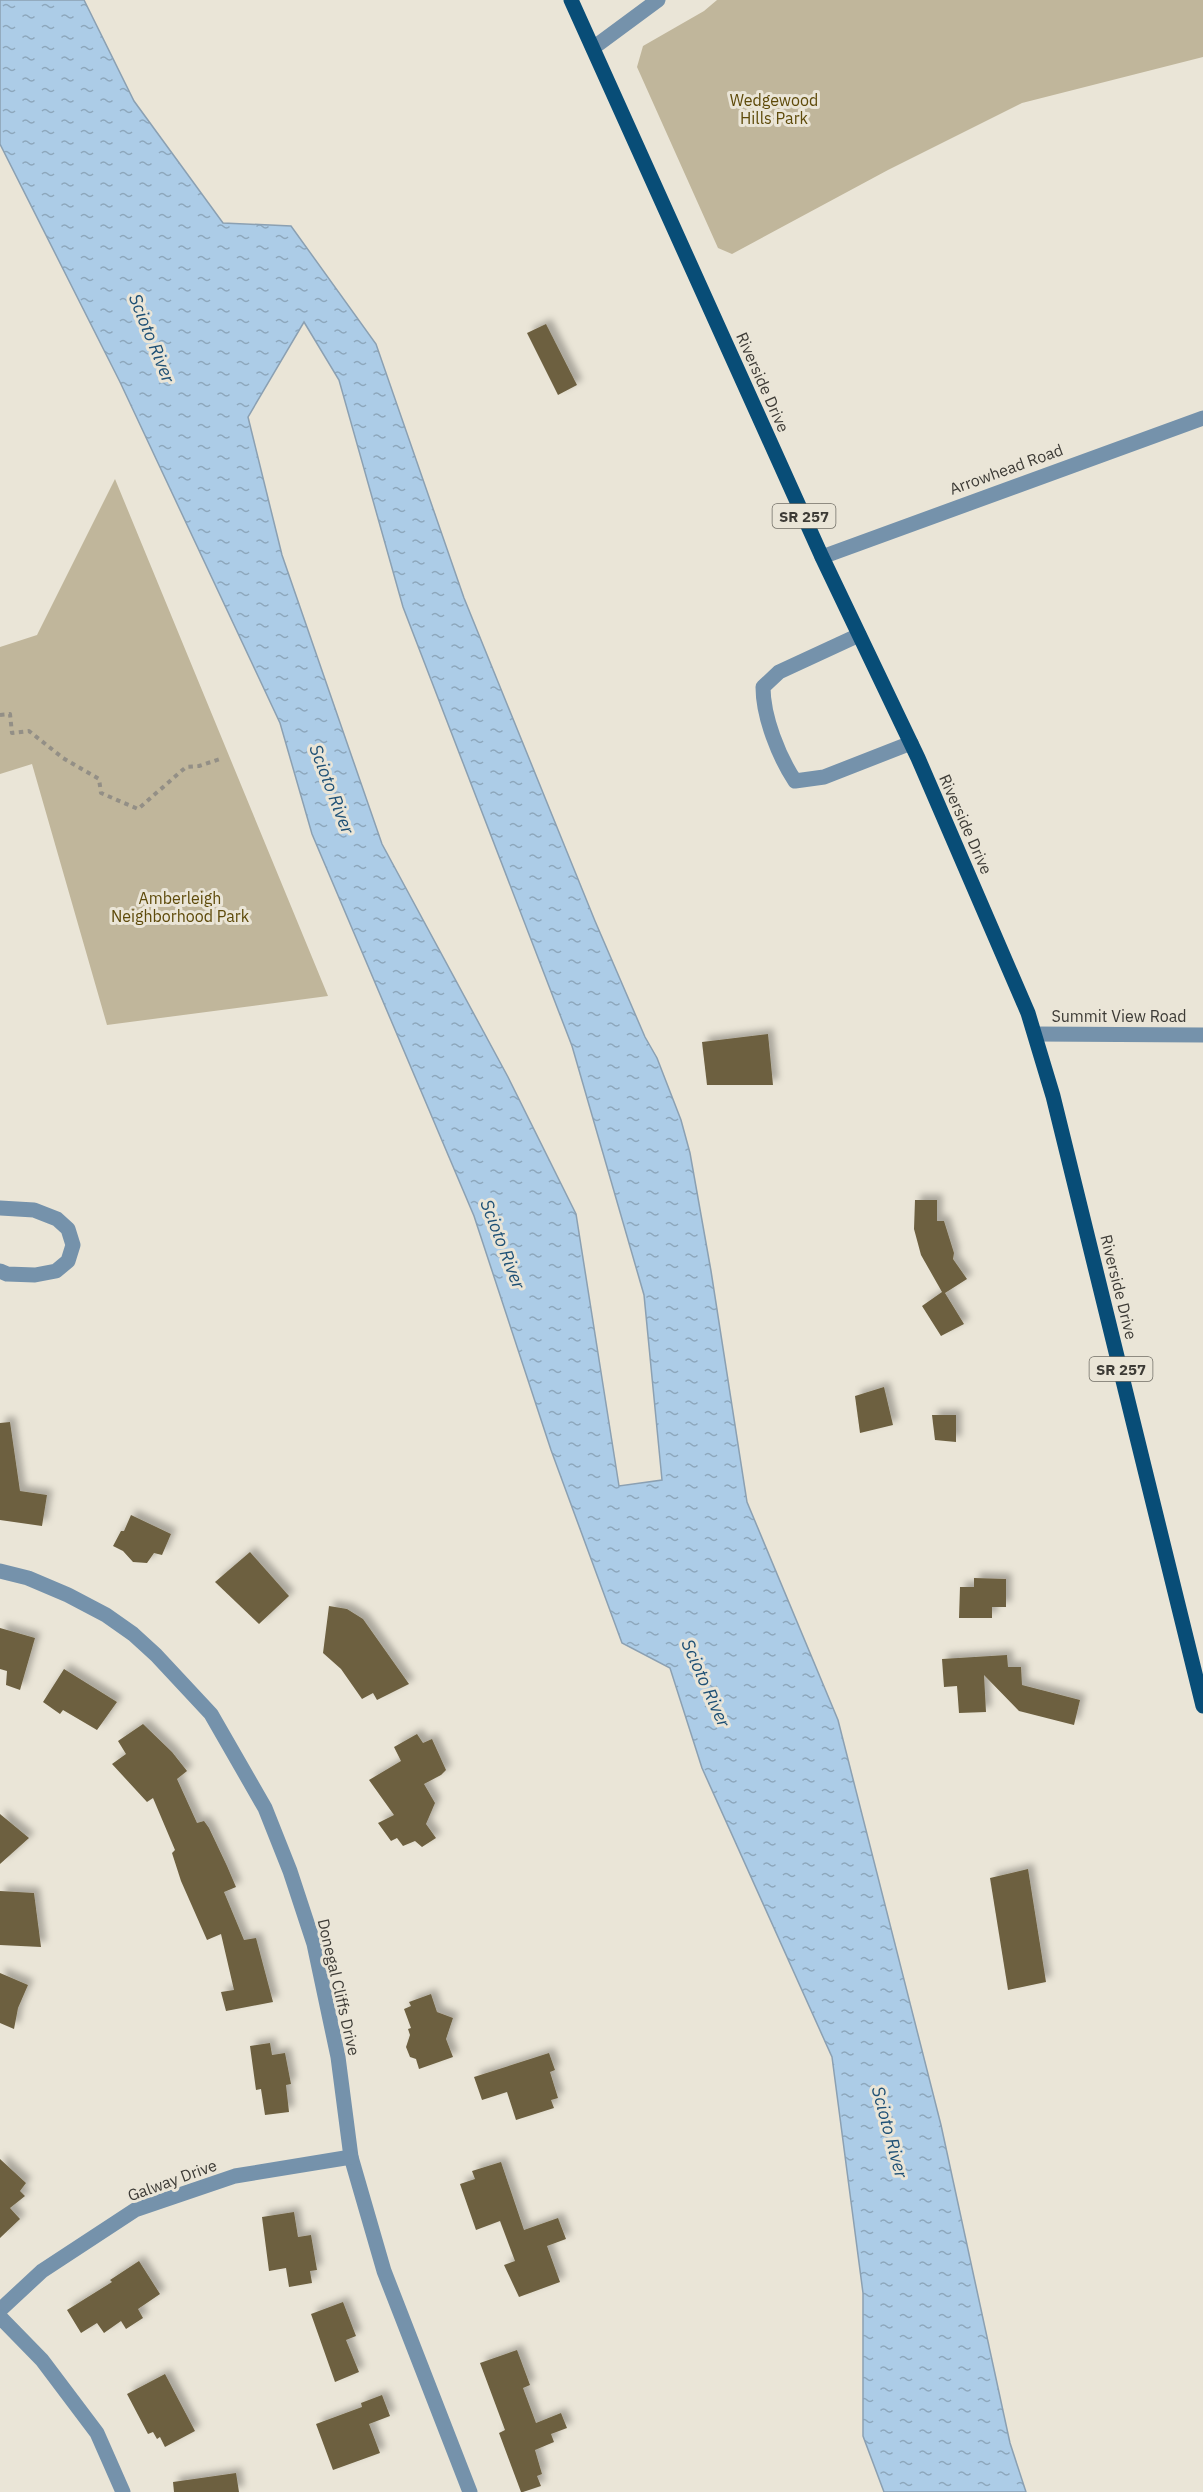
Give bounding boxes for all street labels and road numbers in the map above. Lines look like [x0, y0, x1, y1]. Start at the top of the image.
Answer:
street label: Riverside Drive [732, 329, 794, 435]
street label: Arrowhead Road [946, 439, 1066, 499]
road number: SR 257 [772, 504, 836, 528]
street label: Riverside Drive [935, 771, 997, 877]
street label: Summit View Road [1051, 1006, 1187, 1026]
street label: Riverside Drive [1096, 1232, 1142, 1342]
road number: SR 257 [1090, 1357, 1152, 1381]
street label: Donegal Cliffs Drive [314, 1917, 365, 2058]
street label: Galway Drive [125, 2155, 220, 2205]

